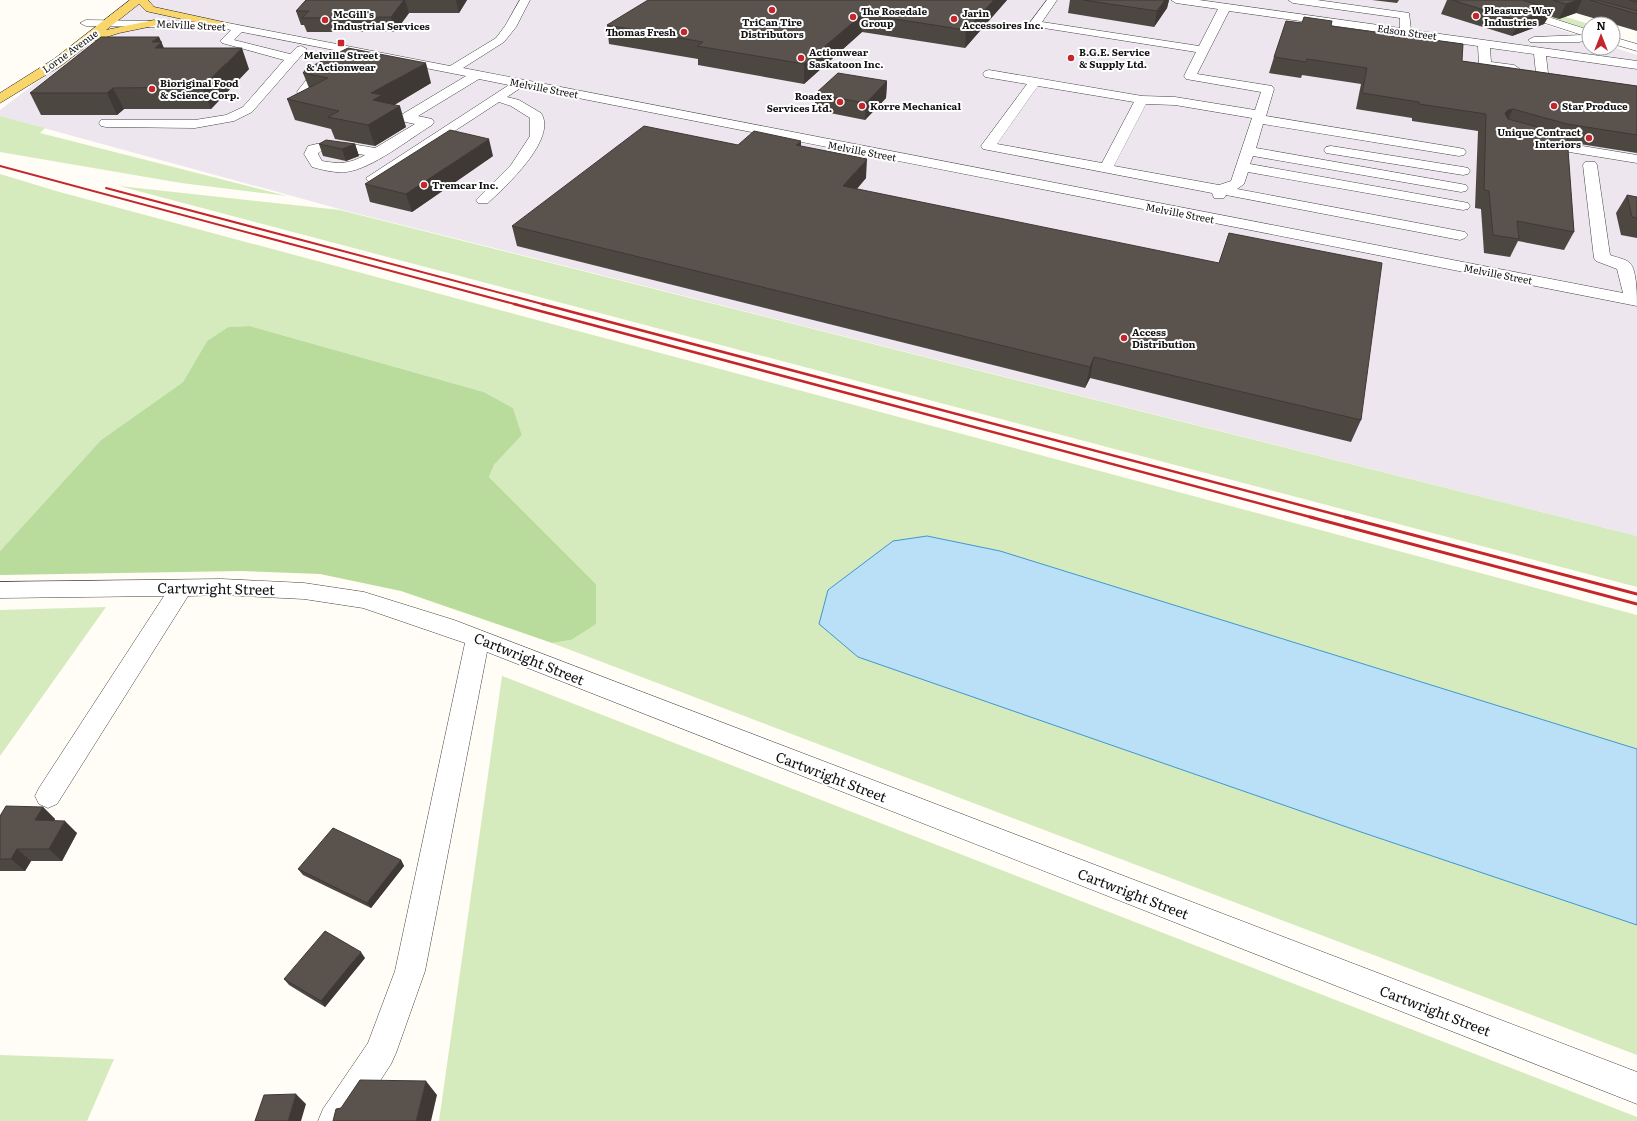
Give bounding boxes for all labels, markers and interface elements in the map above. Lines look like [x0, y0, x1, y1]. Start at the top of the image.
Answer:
place label: Pleasure-Way Industries [1484, 2, 1554, 29]
place label: The Rosedale Group [861, 3, 927, 30]
marker: TriCan Tire Distributors [767, 5, 777, 15]
place label: Jarin Accessoires Inc. [962, 5, 1044, 32]
place label: McGill's Industrial Services [333, 6, 430, 33]
marker: Pleasure-Way Industries [1471, 11, 1481, 21]
marker: The Rosedale Group [848, 12, 858, 22]
place label: TriCan Tire Distributors [740, 14, 804, 41]
marker: Jarin Accessoires Inc. [949, 14, 959, 24]
street label: Melville Street [156, 15, 226, 34]
marker: McGill's Industrial Services [320, 15, 330, 25]
north arrow [1581, 16, 1621, 56]
text: N [1596, 17, 1606, 33]
street label: Edson Street [1376, 20, 1438, 43]
place label: Thomas Fresh [605, 24, 676, 39]
street label: Lorne Avenue [39, 25, 101, 76]
marker: Thomas Fresh [679, 27, 689, 37]
marker: Melville Street & Actionwear [336, 38, 346, 48]
place label: Actionwear Saskatoon Inc. [809, 44, 883, 71]
place label: B.G.E. Service & Supply Ltd. [1079, 44, 1150, 71]
place label: Melville Street & Actionwear [304, 47, 379, 74]
marker: Actionwear Saskatoon Inc. [796, 53, 806, 63]
marker: B.G.E. Service & Supply Ltd. [1066, 53, 1076, 63]
street label: Melville Street [509, 74, 580, 102]
place label: Bioriginal Food & Science Corp. [160, 75, 239, 102]
marker: Bioriginal Food & Science Corp. [147, 84, 157, 94]
place label: Roadex Services Ltd. [767, 88, 832, 115]
marker: Roadex Services Ltd. [835, 97, 845, 107]
place label: Korre Mechanical [870, 98, 961, 113]
place label: Star Produce [1562, 98, 1628, 113]
marker: Korre Mechanical [857, 101, 867, 111]
marker: Star Produce [1549, 101, 1559, 111]
place label: Unique Contract Interiors [1497, 124, 1582, 151]
marker: Unique Contract Interiors [1584, 133, 1594, 143]
street label: Melville Street [827, 137, 898, 165]
place label: Tremcar Inc. [432, 177, 498, 192]
marker: Tremcar Inc. [419, 180, 429, 190]
street label: Melville Street [1145, 199, 1216, 227]
street label: Melville Street [1463, 260, 1534, 288]
place label: Access Distribution [1132, 324, 1196, 351]
marker: Access Distribution [1119, 333, 1129, 343]
street label: Cartwright Street [157, 577, 275, 599]
street label: Cartwright Street [471, 627, 588, 689]
street label: Cartwright Street [773, 746, 890, 807]
street label: Cartwright Street [1075, 863, 1192, 924]
street label: Cartwright Street [1377, 980, 1494, 1041]

